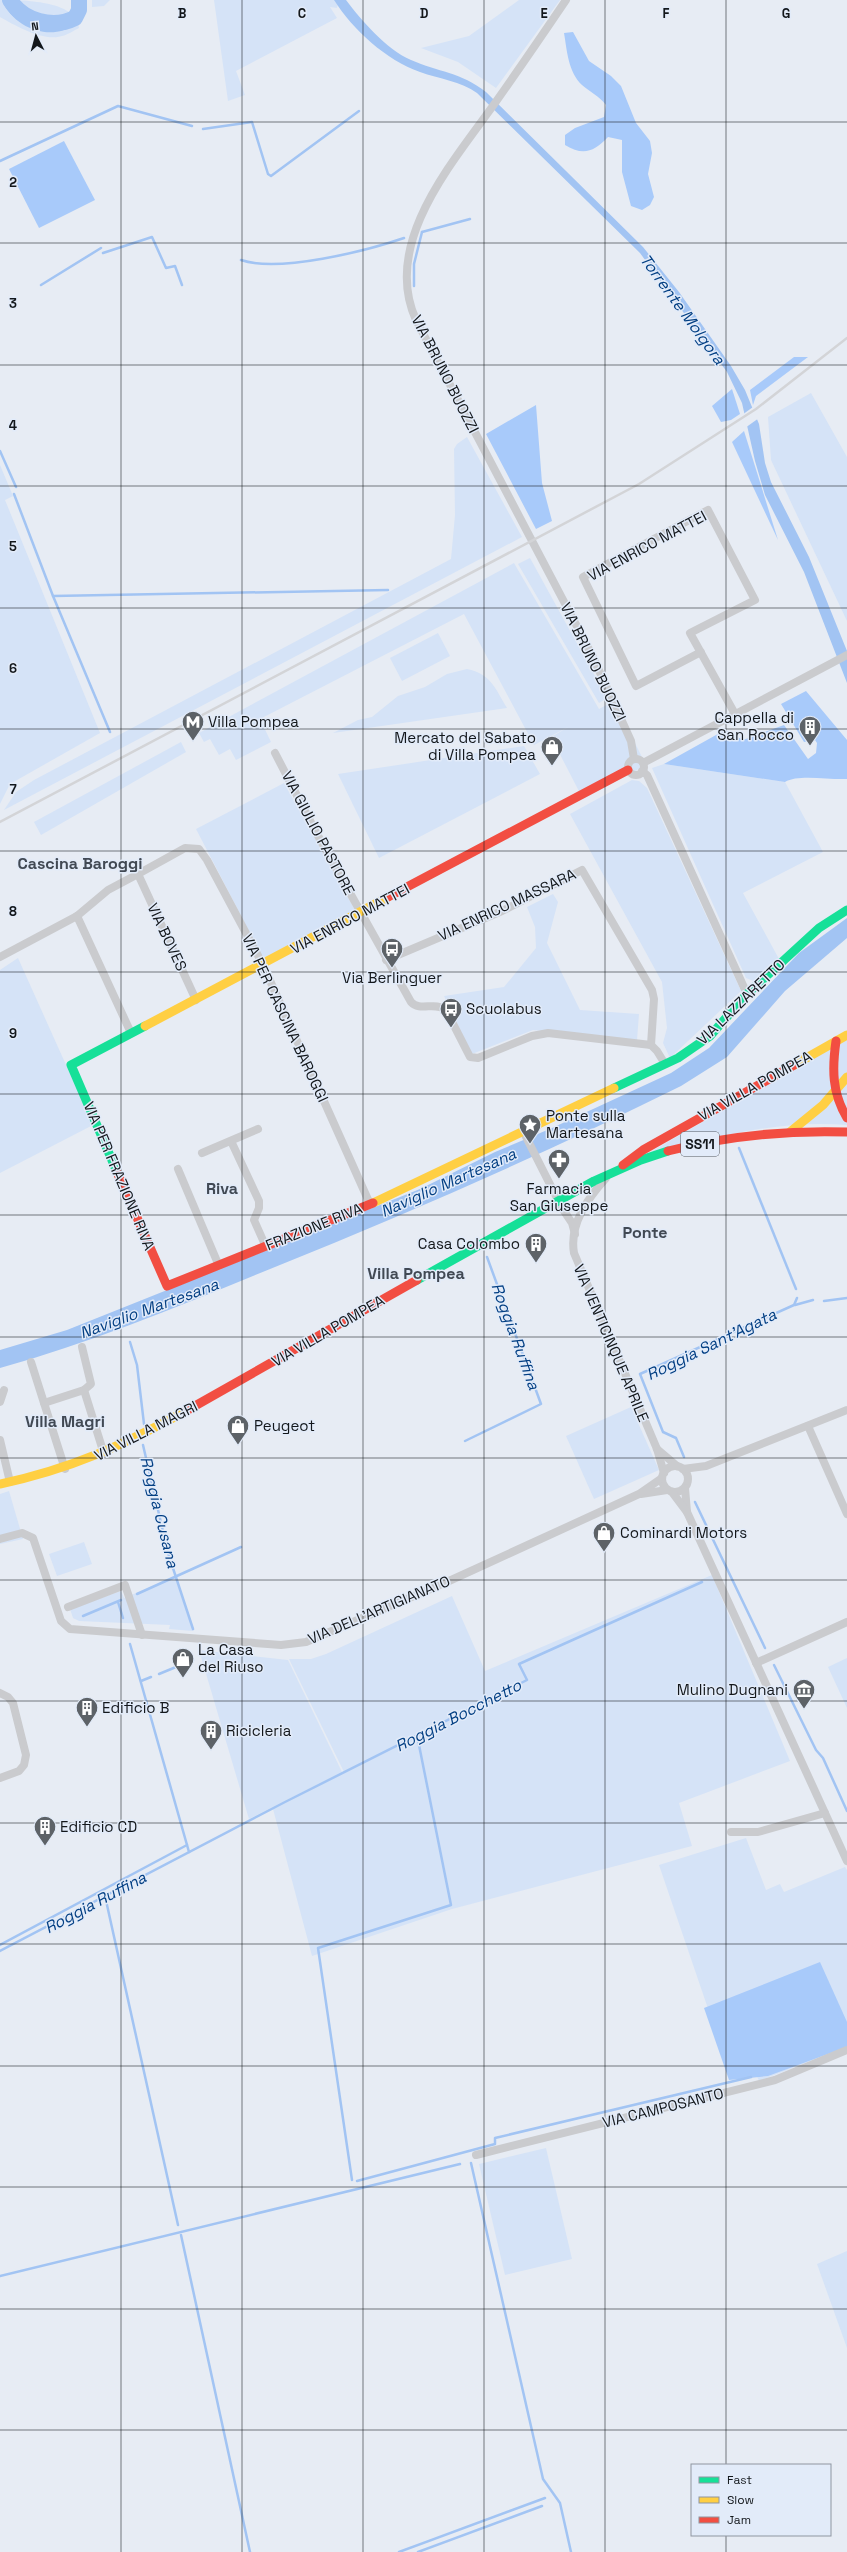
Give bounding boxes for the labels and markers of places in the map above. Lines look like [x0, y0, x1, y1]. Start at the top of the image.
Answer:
place label: Cappella di San Rocco [714, 708, 794, 744]
metro station icon: Villa Pompea [180, 709, 206, 742]
place label: Villa Pompea [208, 712, 299, 731]
building icon: Cappella di San Rocco [797, 714, 823, 747]
place label: Mercato del Sabato di Villa Pompea [394, 728, 536, 764]
shop icon: Mercato del Sabato di Villa Pompea [539, 734, 565, 767]
bus stop icon: Via Berlinguer [379, 936, 405, 969]
place label: Via Berlinguer [342, 968, 442, 987]
bus stop icon: Scuolabus [438, 996, 464, 1029]
place label: Scuolabus [466, 999, 542, 1018]
place label: Ponte sulla Martesana [546, 1106, 626, 1142]
place icon: Ponte sulla Martesana [517, 1112, 543, 1145]
pharmacy icon: Farmacia San Giuseppe [546, 1147, 572, 1180]
place label: Farmacia San Giuseppe [510, 1179, 608, 1215]
building icon: Casa Colombo [523, 1231, 549, 1264]
place label: Casa Colombo [418, 1234, 520, 1253]
shop icon: Peugeot [225, 1413, 251, 1446]
place label: Peugeot [254, 1416, 315, 1435]
shop icon: Cominardi Motors [591, 1520, 617, 1553]
place label: Cominardi Motors [620, 1523, 747, 1542]
place label: La Casa del Riuso [198, 1640, 264, 1676]
shop icon: La Casa del Riuso [170, 1646, 196, 1679]
museum icon: Mulino Dugnani [791, 1677, 817, 1710]
place label: Mulino Dugnani [677, 1680, 788, 1699]
building icon: Edificio B [74, 1695, 100, 1728]
place label: Edificio B [102, 1698, 169, 1717]
building icon: Ricicleria [198, 1718, 224, 1751]
place label: Ricicleria [226, 1721, 292, 1740]
building icon: Edificio CD [32, 1814, 58, 1847]
place label: Edificio CD [60, 1817, 137, 1836]

